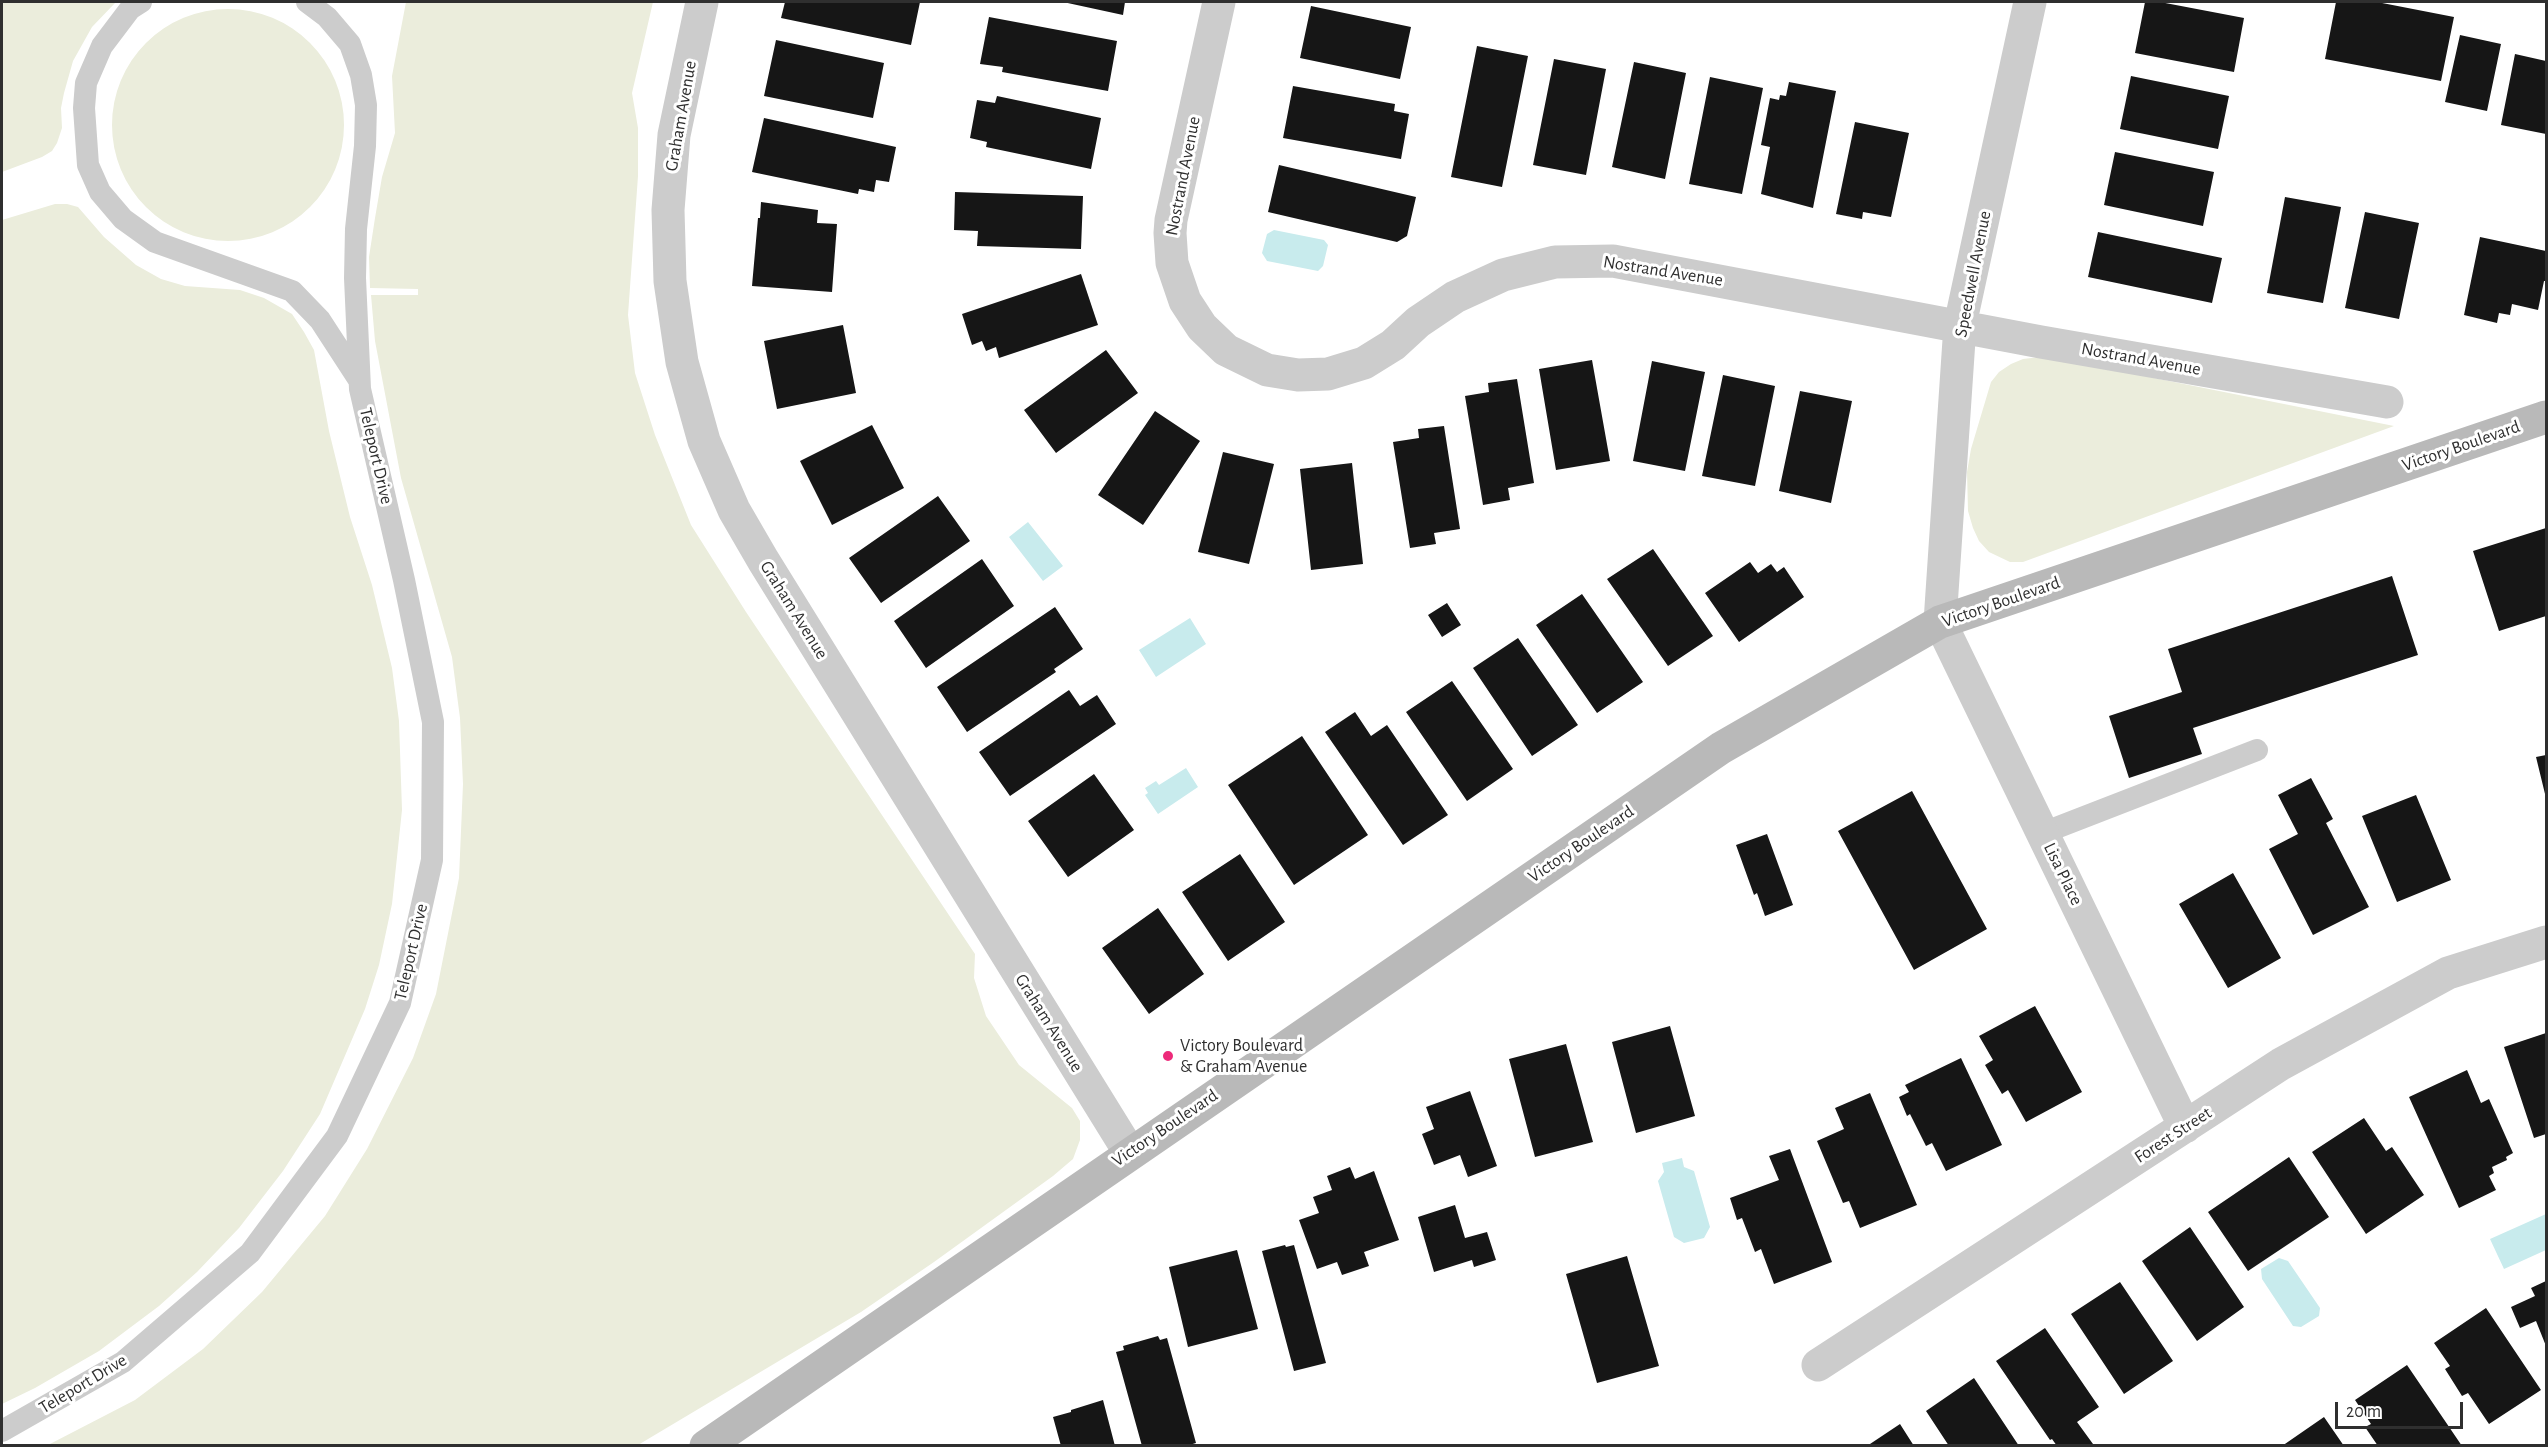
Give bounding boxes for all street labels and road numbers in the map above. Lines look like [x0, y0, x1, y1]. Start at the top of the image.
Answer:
street label: Graham Avenue [661, 59, 701, 173]
street label: Nostrand Avenue [1161, 115, 1205, 237]
street label: Speedwell Avenue [1950, 209, 1996, 339]
street label: Nostrand Avenue [1602, 251, 1724, 291]
street label: Nostrand Avenue [2080, 338, 2202, 380]
street label: Teleport Drive [354, 406, 398, 506]
street label: Victory Boulevard [2399, 416, 2523, 476]
street label: Graham Avenue [755, 557, 833, 663]
street label: Victory Boulevard [1939, 572, 2063, 632]
street label: Victory Boulevard [1524, 801, 1638, 887]
street label: Lisa Place [2039, 839, 2087, 909]
street label: Teleport Drive [389, 902, 433, 1002]
street label: Graham Avenue [1010, 970, 1088, 1076]
street label: Victory Boulevard [1108, 1085, 1222, 1171]
street label: Forest Street [2130, 1102, 2216, 1168]
street label: Teleport Drive [35, 1349, 131, 1419]

